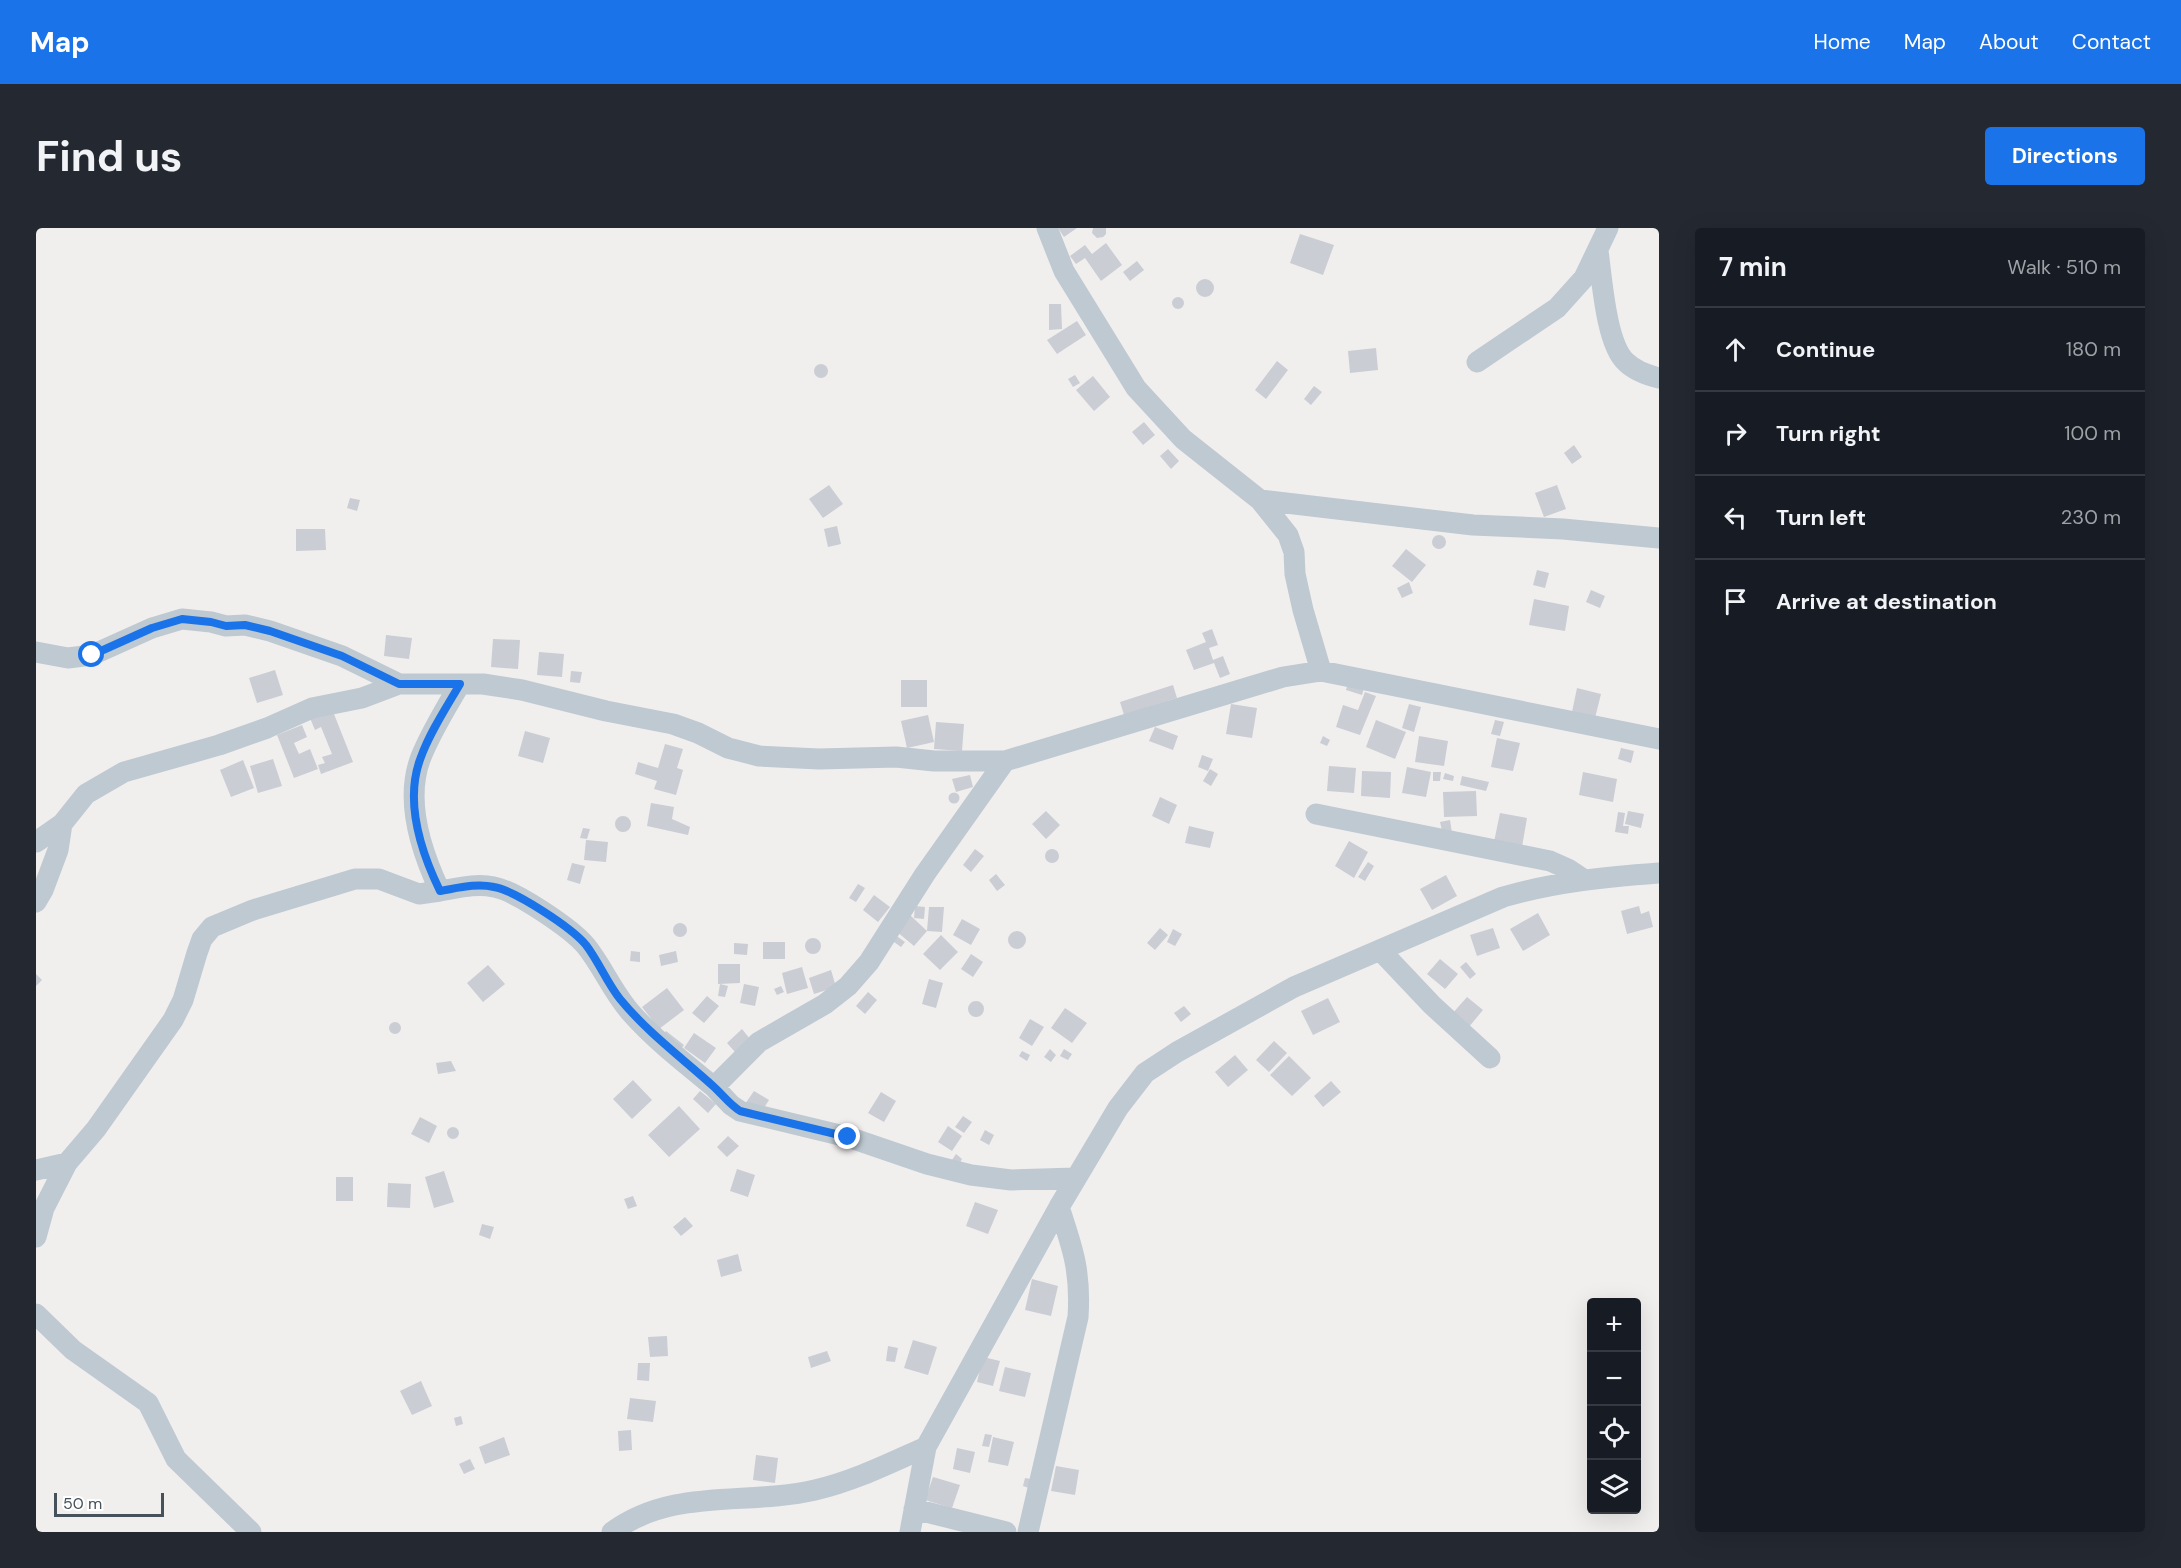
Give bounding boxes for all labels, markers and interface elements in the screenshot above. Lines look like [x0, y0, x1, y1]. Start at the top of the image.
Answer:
text: Map [30, 24, 90, 61]
text: Home [1813, 28, 1871, 56]
text: Map [1904, 28, 1946, 56]
text: About [1979, 28, 2039, 56]
text: Contact [2072, 28, 2151, 56]
button: Directions [1985, 127, 2145, 185]
text: Find us [36, 129, 182, 184]
text: 7 min [1719, 250, 1787, 284]
text: Walk · 510 m [2007, 254, 2121, 280]
icon: ahead [1719, 333, 1752, 366]
text: Continue [1776, 335, 1875, 364]
text: 180 m [2066, 336, 2121, 362]
icon: right [1719, 417, 1752, 450]
text: Turn right [1776, 419, 1881, 448]
text: 100 m [2064, 420, 2121, 446]
icon: left [1719, 501, 1752, 534]
text: Turn left [1776, 503, 1866, 532]
text: 230 m [2061, 504, 2121, 530]
icon: arrive [1719, 585, 1752, 618]
text: Arrive at destination [1776, 587, 1997, 616]
route start [78, 641, 104, 667]
route end [834, 1123, 860, 1149]
map controls [1587, 1298, 1641, 1514]
button: + [1587, 1298, 1641, 1352]
button: − [1587, 1352, 1641, 1406]
button: locate [1587, 1406, 1641, 1460]
button: layers [1587, 1460, 1641, 1514]
scale bar [54, 1490, 164, 1518]
text: 50 m [63, 1493, 102, 1514]

